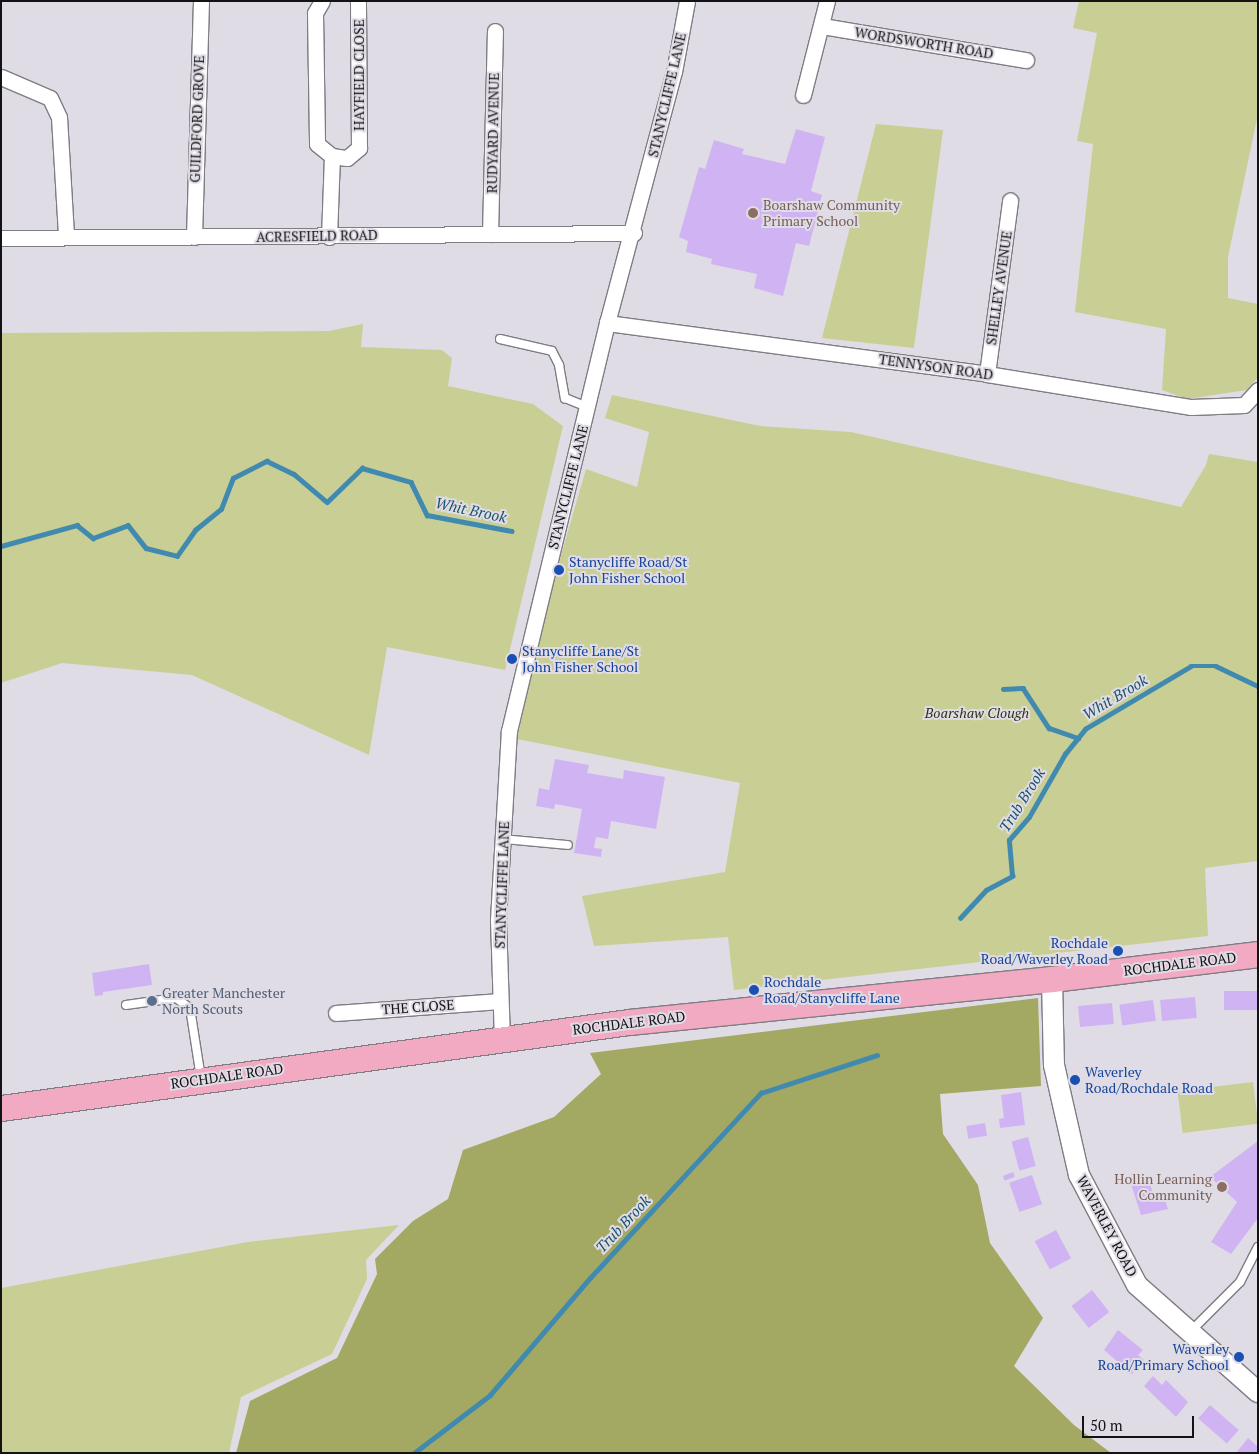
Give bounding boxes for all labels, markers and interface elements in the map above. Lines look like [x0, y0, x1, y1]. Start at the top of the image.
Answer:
street label: HAYFIELD CLOSE [351, 19, 367, 131]
street label: WORDSWORTH ROAD [853, 24, 995, 62]
street label: STANYCLIFFE LANE [644, 31, 690, 159]
street label: GUILDFORD GROVE [186, 55, 208, 183]
street label: RUDYARD AVENUE [484, 72, 502, 194]
place label: Boarshaw Community Primary School [763, 197, 900, 230]
marker: Boarshaw Community Primary School [747, 207, 759, 219]
street label: ACRESFIELD ROAD [256, 227, 378, 245]
street label: SHELLEY AVENUE [983, 230, 1015, 346]
street label: TENNYSON ROAD [878, 351, 994, 383]
street label: STANYCLIFFE LANE [544, 423, 592, 551]
water label: Whit Brook [434, 494, 508, 526]
place label: Stanycliffe Road/St John Fisher School [569, 554, 687, 586]
marker: Stanycliffe Road/St John Fisher School [553, 564, 565, 576]
place label: Stanycliffe Lane/St John Fisher School [522, 643, 639, 676]
marker: Stanycliffe Lane/St John Fisher School [506, 653, 518, 665]
water label: Whit Brook [1079, 671, 1151, 723]
park label: Boarshaw Clough [925, 705, 1029, 721]
water label: Trub Brook [995, 765, 1049, 835]
street label: STANYCLIFFE LANE [491, 821, 513, 949]
place label: Rochdale Road/Waverley Road [981, 935, 1108, 968]
marker: Rochdale Road/Waverley Road [1112, 945, 1124, 957]
street label: ROCHDALE ROAD [1123, 949, 1237, 979]
place label: Rochdale Road/Stanycliffe Lane [764, 974, 900, 1006]
marker: Rochdale Road/Stanycliffe Lane [748, 984, 760, 996]
place label: Greater Manchester North Scouts [162, 985, 285, 1018]
marker: Greater Manchester North Scouts [146, 995, 158, 1007]
street label: THE CLOSE [381, 996, 455, 1018]
street label: ROCHDALE ROAD [572, 1008, 686, 1038]
street label: ROCHDALE ROAD [170, 1060, 284, 1092]
place label: Waverley Road/Rochdale Road [1085, 1064, 1213, 1096]
marker: Waverley Road/Rochdale Road [1069, 1074, 1081, 1086]
place label: Hollin Learning Community [1114, 1171, 1212, 1204]
street label: WAVERLEY ROAD [1073, 1172, 1141, 1280]
marker: Hollin Learning Community [1216, 1181, 1228, 1193]
water label: Trub Brook [592, 1192, 654, 1256]
place label: Waverley Road/Primary School [1098, 1341, 1229, 1374]
marker: Waverley Road/Primary School [1233, 1351, 1245, 1363]
scale bar [1084, 1406, 1196, 1438]
text: 50 m [1090, 1415, 1123, 1435]

